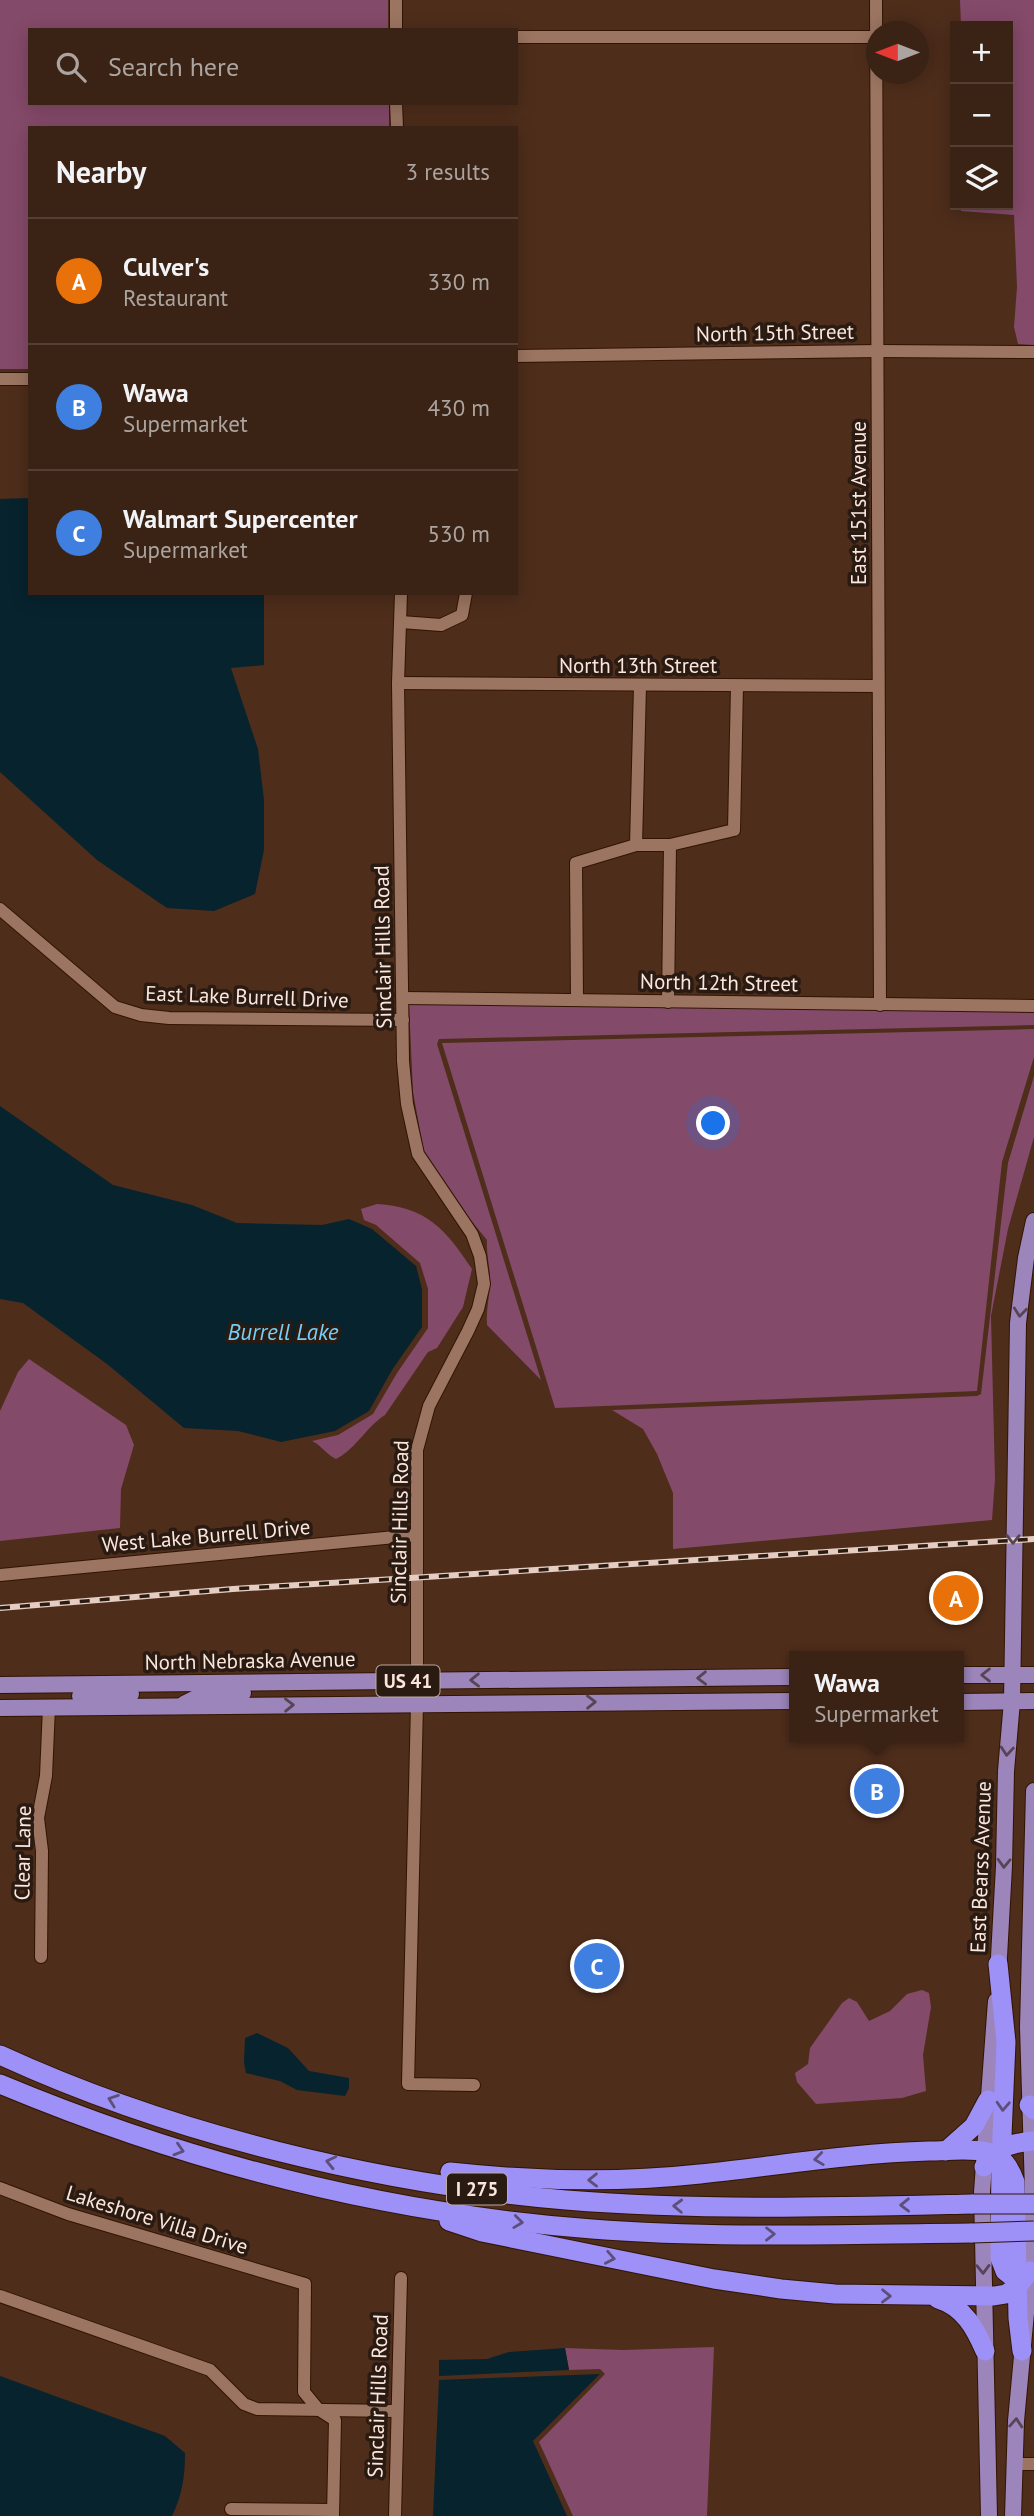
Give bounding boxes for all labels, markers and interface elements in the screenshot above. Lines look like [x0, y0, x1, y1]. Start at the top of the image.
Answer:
north arrow [866, 21, 929, 84]
map controls [950, 21, 1013, 210]
button: + [950, 21, 1013, 84]
search box [28, 28, 518, 105]
icon: search [52, 48, 90, 86]
text: Search here [108, 50, 239, 83]
button: − [950, 84, 1013, 147]
button: layers [950, 147, 1013, 210]
text: Nearby [56, 152, 146, 191]
text: 3 results [406, 157, 490, 186]
text: Culver's [123, 250, 209, 283]
text: A [72, 267, 86, 296]
text: 330 m [428, 267, 490, 296]
text: Restaurant [123, 283, 228, 312]
street label: North 15th Street [696, 318, 854, 347]
text: Wawa [123, 376, 189, 409]
text: B [72, 393, 86, 422]
text: 430 m [428, 393, 490, 422]
text: Supermarket [123, 409, 248, 438]
street label: East 151st Avenue [845, 421, 872, 585]
text: Walmart Supercenter [123, 502, 358, 535]
text: C [73, 519, 85, 548]
text: 530 m [428, 519, 490, 548]
text: Supermarket [123, 535, 248, 564]
street label: North 13th Street [559, 652, 717, 679]
street label: Sinclair Hills Road [368, 865, 397, 1029]
street label: North 12th Street [640, 968, 798, 997]
street label: East Lake Burrell Drive [145, 979, 349, 1014]
your location [696, 1106, 730, 1140]
one-way arrow [1012, 1306, 1027, 1318]
water label: Burrell Lake [228, 1317, 339, 1346]
street label: Sinclair Hills Road [385, 1440, 414, 1604]
street label: West Lake Burrell Drive [101, 1513, 311, 1558]
one-way arrow [1006, 1534, 1021, 1545]
pin: A [933, 1572, 979, 1624]
street label: North Nebraska Avenue [144, 1645, 356, 1676]
popup [789, 1651, 964, 1742]
road number: US 41 [376, 1666, 440, 1696]
text: Wawa [814, 1666, 880, 1699]
one-way arrow [980, 1667, 990, 1683]
one-way arrow [696, 1670, 707, 1686]
one-way arrow [469, 1672, 479, 1688]
one-way arrow [586, 1694, 597, 1710]
one-way arrow [284, 1697, 294, 1713]
text: Supermarket [814, 1699, 939, 1728]
one-way arrow [1000, 1746, 1015, 1757]
pin: B [854, 1765, 900, 1817]
street label: East Bearss Avenue [964, 1781, 997, 1953]
street label: Clear Lane [8, 1805, 37, 1901]
one-way arrow [996, 1857, 1011, 1868]
pin: C [574, 1940, 620, 1992]
one-way arrow [107, 2094, 119, 2108]
one-way arrow [996, 2100, 1011, 2111]
one-way arrow [173, 2142, 185, 2157]
one-way arrow [813, 2151, 825, 2166]
one-way arrow [325, 2156, 337, 2171]
one-way arrow [587, 2172, 598, 2188]
road number: I 275 [447, 2174, 507, 2204]
street label: Lakeshore Villa Drive [63, 2179, 251, 2260]
one-way arrow [899, 2197, 910, 2213]
one-way arrow [672, 2199, 683, 2214]
one-way arrow [512, 2214, 524, 2229]
one-way arrow [765, 2226, 775, 2242]
one-way arrow [604, 2249, 616, 2264]
one-way arrow [975, 2264, 990, 2275]
one-way arrow [881, 2288, 892, 2304]
street label: Sinclair Hills Road [361, 2314, 394, 2478]
one-way arrow [1008, 2418, 1023, 2429]

